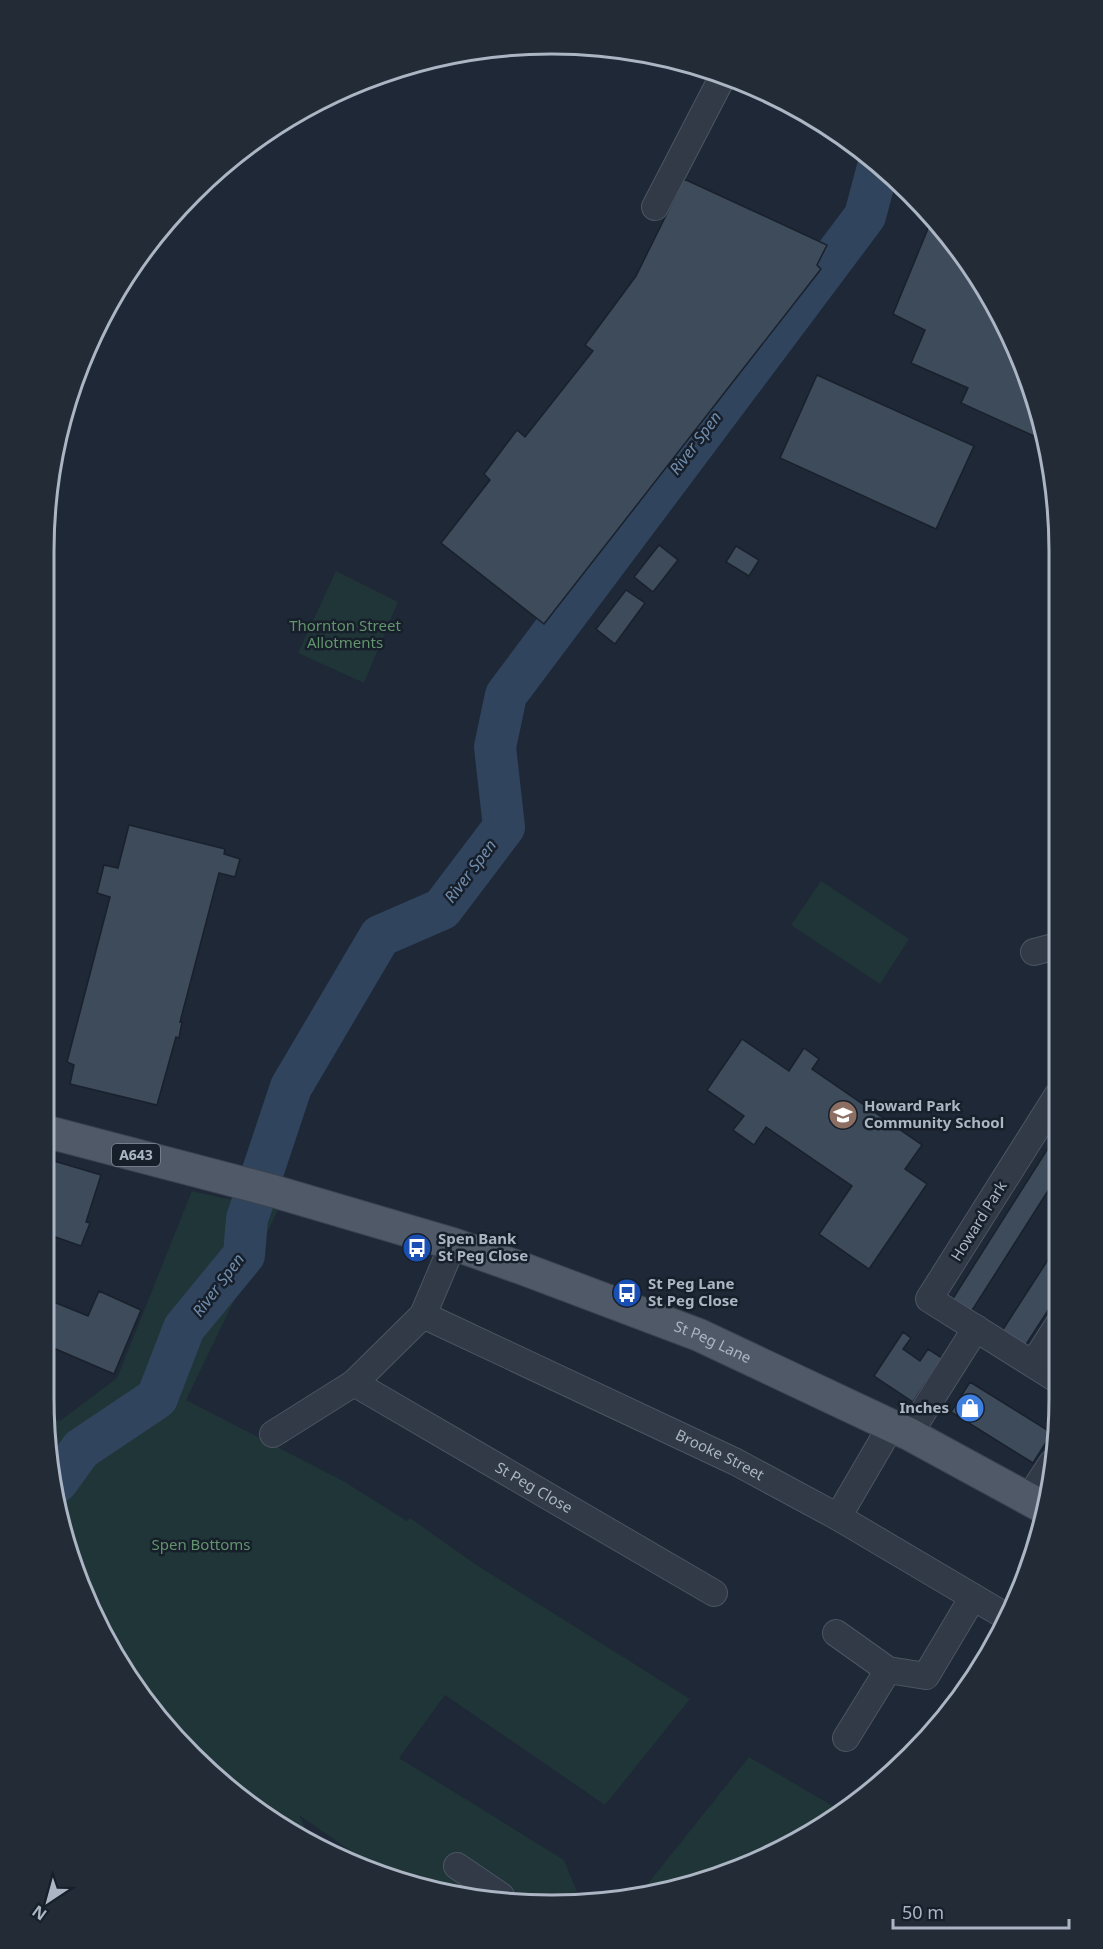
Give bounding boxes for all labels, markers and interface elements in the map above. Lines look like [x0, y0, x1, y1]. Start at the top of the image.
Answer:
water label: River Spen [664, 407, 726, 479]
park label: Thornton Street Allotments [289, 615, 401, 652]
water label: River Spen [439, 835, 501, 907]
place label: Howard Park Community School [864, 1095, 1004, 1132]
school or university icon: Howard Park Community School [827, 1099, 859, 1131]
road number: A643 [112, 1144, 160, 1166]
street label: Howard Park [946, 1177, 1011, 1264]
place label: Spen Bank St Peg Close [438, 1228, 528, 1265]
bus stop icon: Spen Bank St Peg Close [401, 1232, 433, 1264]
water label: River Spen [187, 1249, 249, 1321]
place label: St Peg Lane St Peg Close [648, 1273, 738, 1310]
bus stop icon: St Peg Lane St Peg Close [611, 1277, 643, 1309]
street label: St Peg Lane [672, 1316, 755, 1367]
shop icon: Inches [954, 1392, 986, 1424]
place label: Inches [899, 1397, 949, 1417]
street label: Brooke Street [673, 1424, 768, 1485]
street label: St Peg Close [492, 1457, 577, 1517]
park label: Spen Bottoms [151, 1534, 251, 1554]
north arrow [18, 1871, 78, 1931]
scale bar [893, 1892, 1068, 1930]
text: N [27, 1900, 51, 1926]
text: 50 m [902, 1900, 944, 1924]

